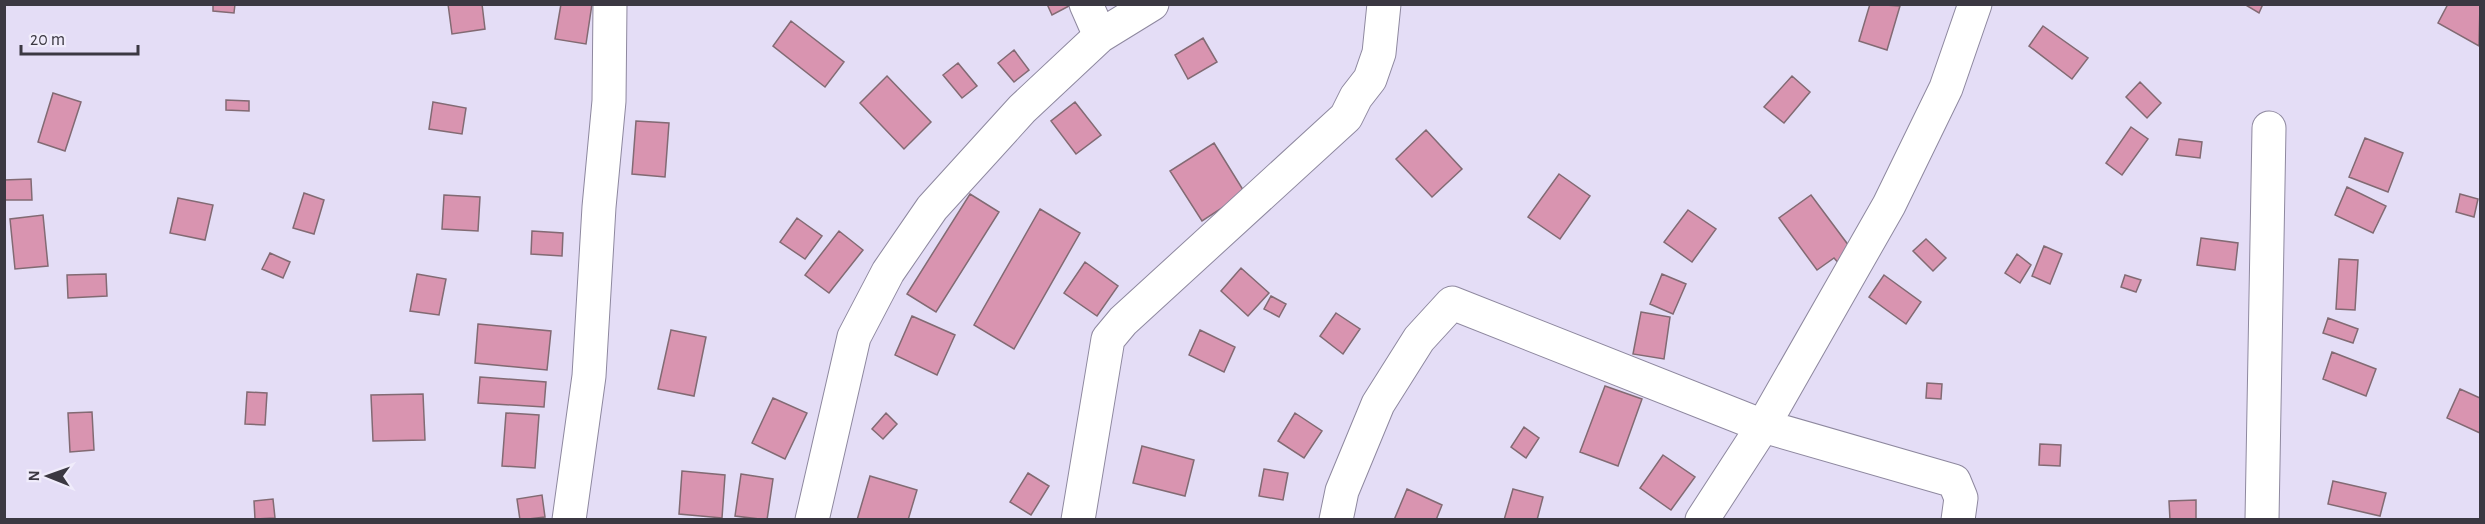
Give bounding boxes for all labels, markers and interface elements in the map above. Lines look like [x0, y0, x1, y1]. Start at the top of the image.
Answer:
scale bar [21, 18, 138, 56]
text: 20 m [30, 31, 65, 49]
north arrow [18, 446, 78, 506]
text: N [26, 470, 42, 481]

